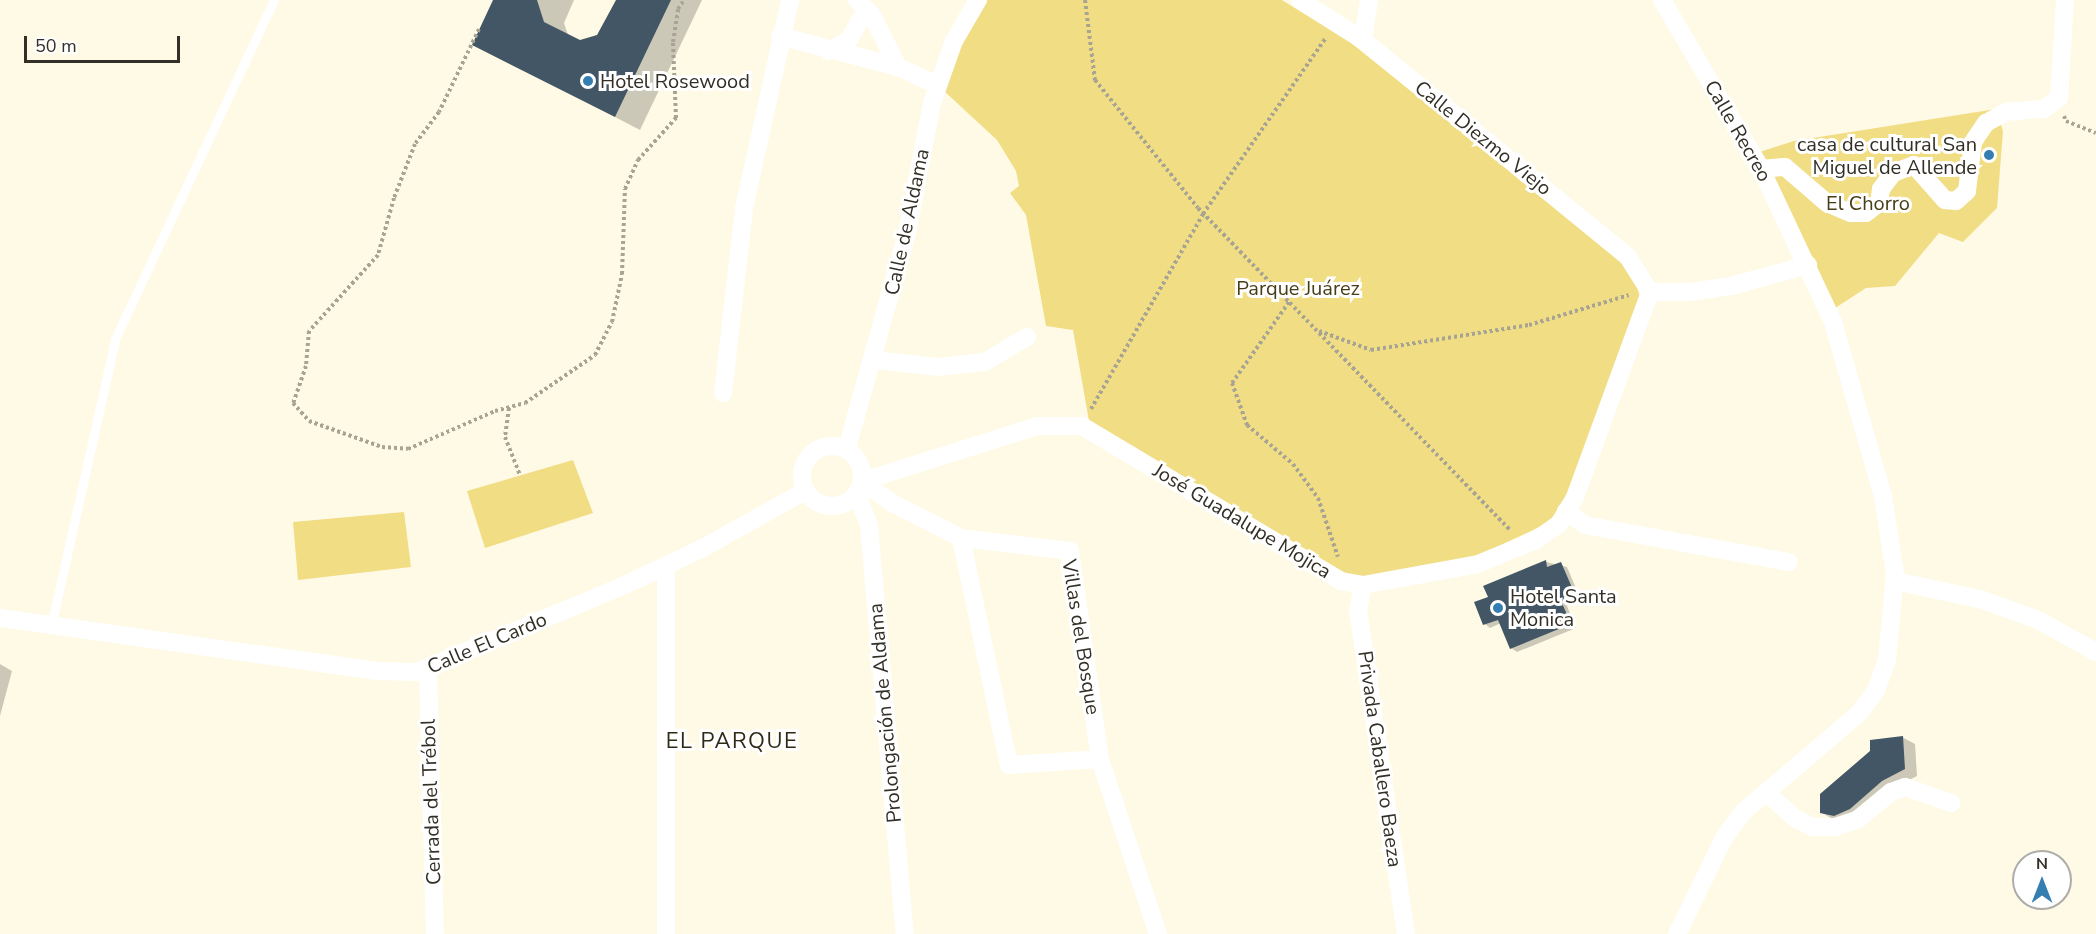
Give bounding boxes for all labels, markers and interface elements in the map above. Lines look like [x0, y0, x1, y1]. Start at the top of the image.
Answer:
scale bar [27, 24, 183, 62]
text: 50 m [35, 34, 77, 58]
place label: Hotel Rosewood [600, 69, 750, 93]
marker: Hotel Rosewood [581, 74, 595, 88]
street label: Calle Diezmo Viejo [1410, 76, 1556, 200]
street label: Calle Recreo [1699, 76, 1777, 186]
place label: casa de cultural San Miguel de Allende [1797, 132, 1977, 179]
street label: Calle de Aldama [880, 147, 934, 297]
marker: casa de cultural San Miguel de Allende [1982, 148, 1996, 162]
park label: El Chorro [1826, 191, 1910, 215]
park label: Parque Juárez [1236, 276, 1360, 300]
street label: José Guadalupe Mojica [1149, 458, 1335, 584]
street label: Villas del Bosque [1057, 558, 1105, 716]
place label: Hotel Santa Monica [1510, 584, 1617, 631]
marker: Hotel Santa Monica [1491, 601, 1505, 615]
street label: Prolongación de Aldama [863, 602, 907, 824]
street label: Calle El Cardo [424, 607, 550, 679]
street label: Privada Caballero Baeza [1353, 649, 1407, 869]
street label: Cerrada del Trébol [416, 719, 446, 885]
district label: EL PARQUE [666, 729, 798, 755]
north arrow [2012, 850, 2072, 910]
text: N [2036, 853, 2048, 875]

